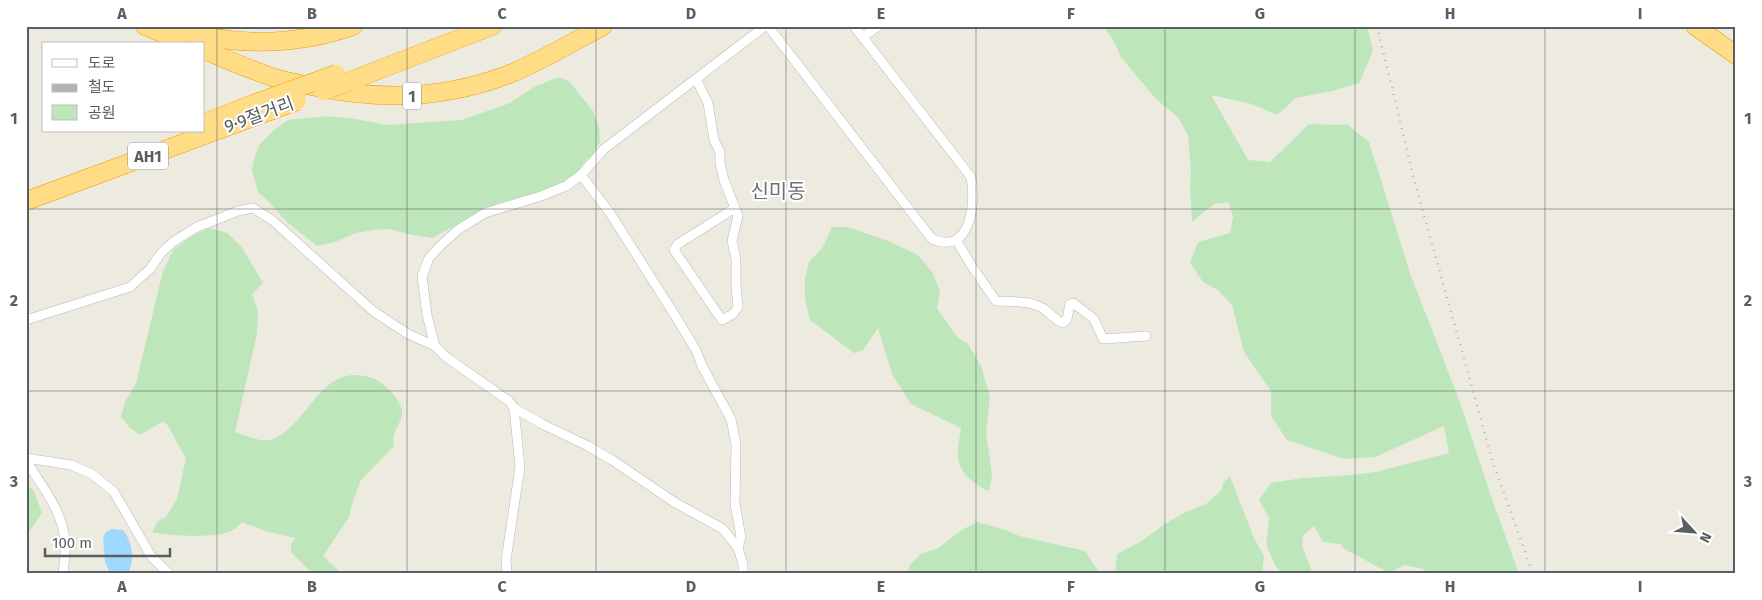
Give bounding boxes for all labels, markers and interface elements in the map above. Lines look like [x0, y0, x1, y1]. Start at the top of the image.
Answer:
text: A [116, 4, 127, 23]
text: B [307, 4, 317, 23]
text: C [497, 4, 507, 23]
text: D [686, 4, 696, 23]
text: E [877, 4, 885, 23]
text: F [1067, 4, 1075, 23]
text: G [1255, 4, 1265, 23]
text: H [1445, 4, 1455, 23]
text: I [1638, 4, 1642, 23]
legend [42, 42, 205, 132]
text: 도로 [88, 54, 116, 72]
text: 철도 [88, 78, 116, 96]
road number: 1 [403, 82, 421, 110]
street label: 9·9절거리 [221, 92, 297, 138]
text: 공원 [88, 104, 116, 122]
text: 1 [10, 109, 18, 128]
text: 1 [1744, 109, 1752, 128]
road number: AH1 [128, 142, 168, 170]
district label: 신미동 [750, 179, 806, 203]
text: 2 [10, 291, 18, 310]
text: 2 [1744, 291, 1752, 310]
text: 3 [9, 472, 18, 491]
text: 3 [1743, 472, 1752, 491]
north arrow [1670, 508, 1720, 558]
scale bar [45, 525, 170, 557]
text: N [1696, 530, 1715, 545]
text: 100 m [52, 534, 92, 552]
text: A [116, 577, 127, 596]
text: B [307, 577, 317, 596]
text: C [497, 577, 507, 596]
text: D [686, 577, 696, 596]
text: E [877, 577, 885, 596]
text: F [1067, 577, 1075, 596]
text: G [1255, 577, 1265, 596]
text: H [1445, 577, 1455, 596]
text: I [1638, 577, 1642, 596]

